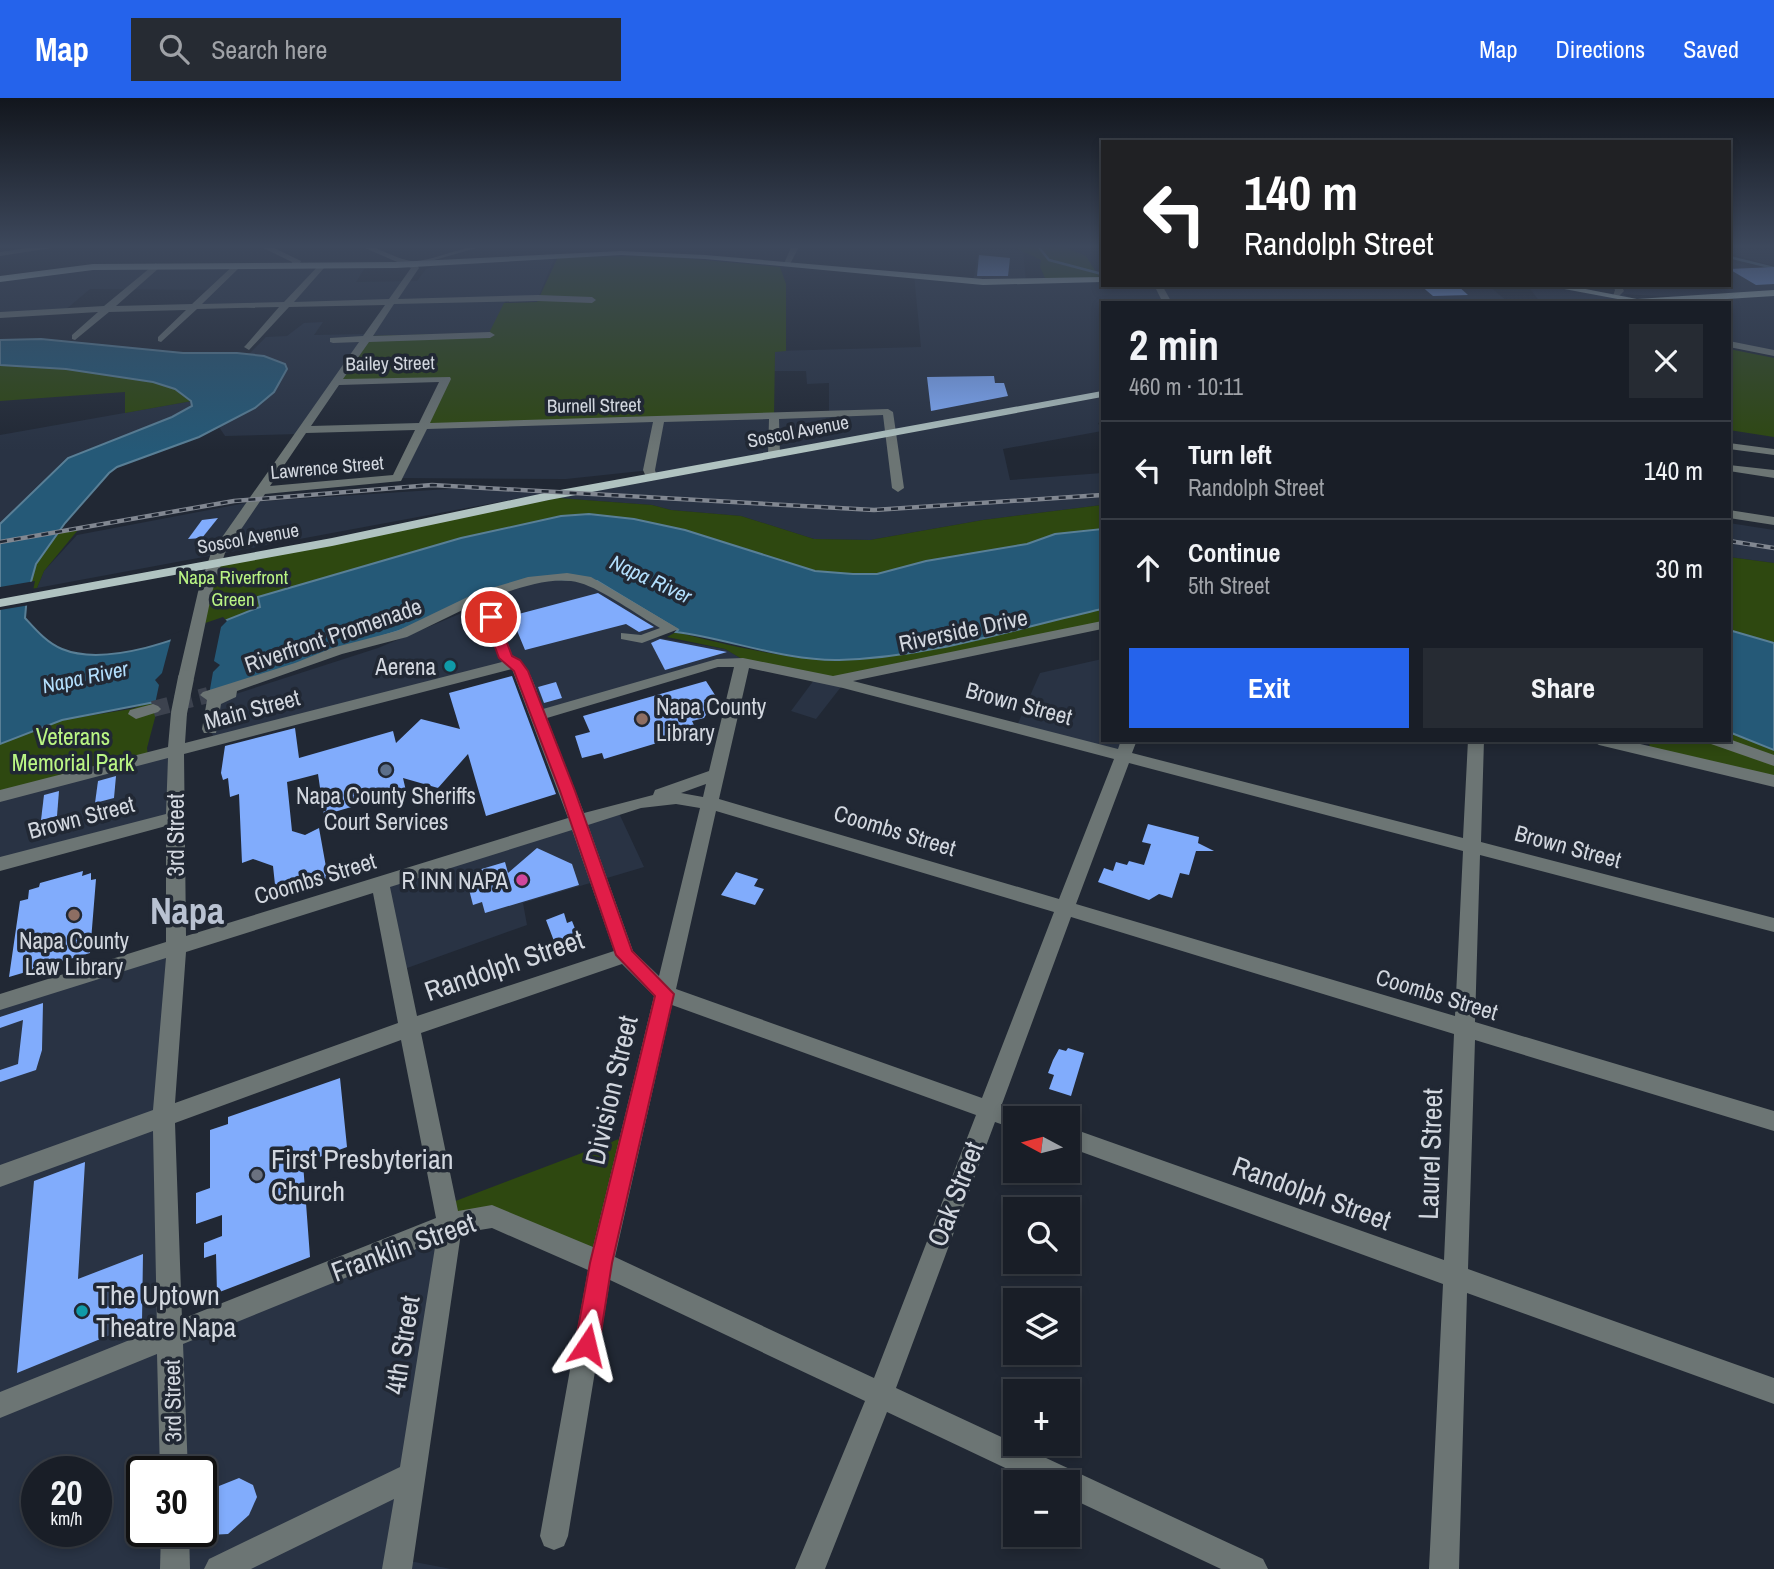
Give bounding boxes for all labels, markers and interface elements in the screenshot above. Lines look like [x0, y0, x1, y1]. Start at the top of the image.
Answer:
search box [131, 18, 621, 81]
text: Map [35, 27, 89, 71]
icon: search [155, 30, 193, 68]
text: Search here [211, 32, 327, 67]
text: Map [1479, 33, 1517, 65]
text: Directions [1555, 33, 1645, 65]
text: Saved [1683, 33, 1739, 65]
text: 140 m [1244, 159, 1358, 225]
icon: left [1129, 168, 1220, 259]
text: Randolph Street [1244, 222, 1434, 265]
text: 2 min [1129, 317, 1219, 373]
button: close [1629, 324, 1703, 398]
street label: Bailey Street [345, 349, 435, 377]
text: 460 m · 10:11 [1129, 371, 1243, 402]
street label: Burnell Street [547, 391, 642, 419]
street label: Soscol Avenue [745, 408, 851, 454]
text: Turn left [1188, 437, 1272, 472]
street label: Lawrence Street [269, 449, 385, 485]
icon: left [1129, 451, 1167, 489]
text: 140 m [1644, 453, 1703, 488]
text: Randolph Street [1188, 472, 1324, 503]
street label: Soscol Avenue [195, 516, 301, 560]
text: Continue [1188, 535, 1280, 570]
water label: Napa River [605, 547, 698, 611]
icon: ahead [1129, 549, 1167, 587]
text: 30 m [1656, 551, 1703, 586]
park label: Napa Riverfront Green [178, 564, 289, 612]
text: 5th Street [1188, 570, 1270, 601]
pin [461, 587, 521, 647]
street label: Riverfront Promenade [240, 590, 426, 680]
icon: arrive [472, 598, 510, 636]
street label: Riverside Drive [896, 601, 1030, 659]
button: Exit [1129, 648, 1409, 728]
button: Share [1423, 648, 1703, 728]
place label: Aerena [374, 651, 437, 682]
water label: Napa River [39, 654, 132, 700]
marker: Aerena [442, 658, 458, 674]
street label: Brown Street [962, 674, 1076, 732]
street label: Main Street [201, 681, 303, 737]
place label: Napa County Library [656, 691, 767, 748]
marker: Napa County Library [634, 711, 650, 727]
park label: Veterans Memorial Park [12, 721, 135, 778]
marker: Napa County Sheriffs Court Services [378, 762, 394, 778]
place label: Napa County Sheriffs Court Services [296, 780, 476, 837]
street label: Brown Street [24, 788, 138, 846]
street label: 3rd Street [160, 794, 191, 876]
street label: Coombs Street [830, 797, 960, 863]
street label: Brown Street [1511, 817, 1625, 875]
street label: Coombs Street [250, 845, 380, 911]
place label: R INN NAPA [401, 865, 508, 896]
marker: R INN NAPA [514, 872, 530, 888]
district label: Napa [150, 886, 224, 936]
marker: Napa County Law Library [66, 907, 82, 923]
street label: Randolph Street [419, 920, 589, 1010]
place label: Napa County Law Library [19, 925, 130, 982]
street label: Coombs Street [1372, 961, 1502, 1027]
street label: Division Street [575, 1012, 647, 1168]
street label: Laurel Street [1409, 1088, 1451, 1220]
north arrow [1003, 1106, 1080, 1183]
map controls [1003, 1106, 1080, 1547]
street label: Oak Street [918, 1136, 992, 1252]
place label: First Presbyterian Church [271, 1140, 453, 1210]
street label: Randolph Street [1228, 1147, 1396, 1239]
marker: First Presbyterian Church [249, 1167, 265, 1183]
button: search [1003, 1197, 1080, 1274]
street label: Franklin Street [326, 1203, 480, 1291]
place label: The Uptown Theatre Napa [96, 1276, 237, 1346]
button: layers [1003, 1288, 1080, 1365]
street label: 4th Street [375, 1293, 429, 1397]
marker: The Uptown Theatre Napa [74, 1303, 90, 1319]
position arrow [550, 1308, 624, 1382]
street label: 3rd Street [156, 1359, 188, 1443]
button: + [1003, 1379, 1080, 1456]
speed limit sign: 30 [126, 1456, 217, 1547]
text: 20 [51, 1469, 82, 1516]
button: − [1003, 1470, 1080, 1547]
text: km/h [51, 1506, 83, 1531]

